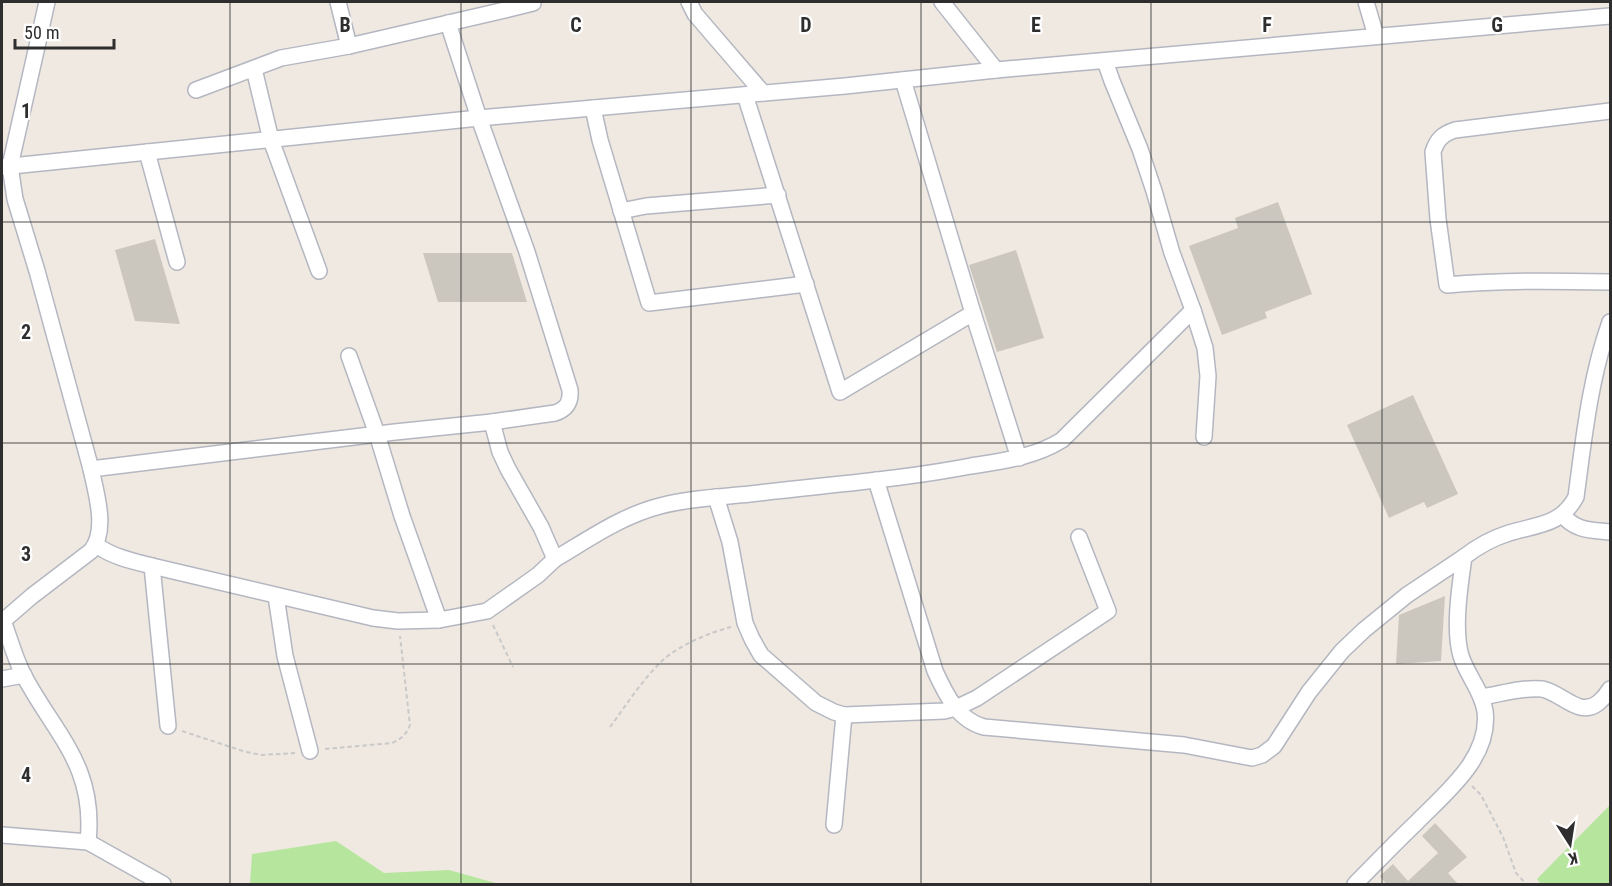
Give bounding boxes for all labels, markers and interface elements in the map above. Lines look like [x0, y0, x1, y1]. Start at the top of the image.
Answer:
scale bar [15, 12, 114, 50]
text: B [339, 13, 351, 37]
text: C [570, 13, 582, 37]
text: D [800, 13, 812, 37]
text: E [1031, 13, 1041, 37]
text: F [1262, 13, 1272, 37]
text: G [1491, 13, 1503, 37]
text: 50 m [24, 22, 59, 43]
text: 1 [21, 99, 31, 123]
text: 2 [21, 320, 31, 344]
text: 3 [21, 542, 31, 566]
text: 4 [21, 763, 31, 787]
north arrow [1540, 814, 1600, 874]
text: K [1567, 848, 1579, 868]

